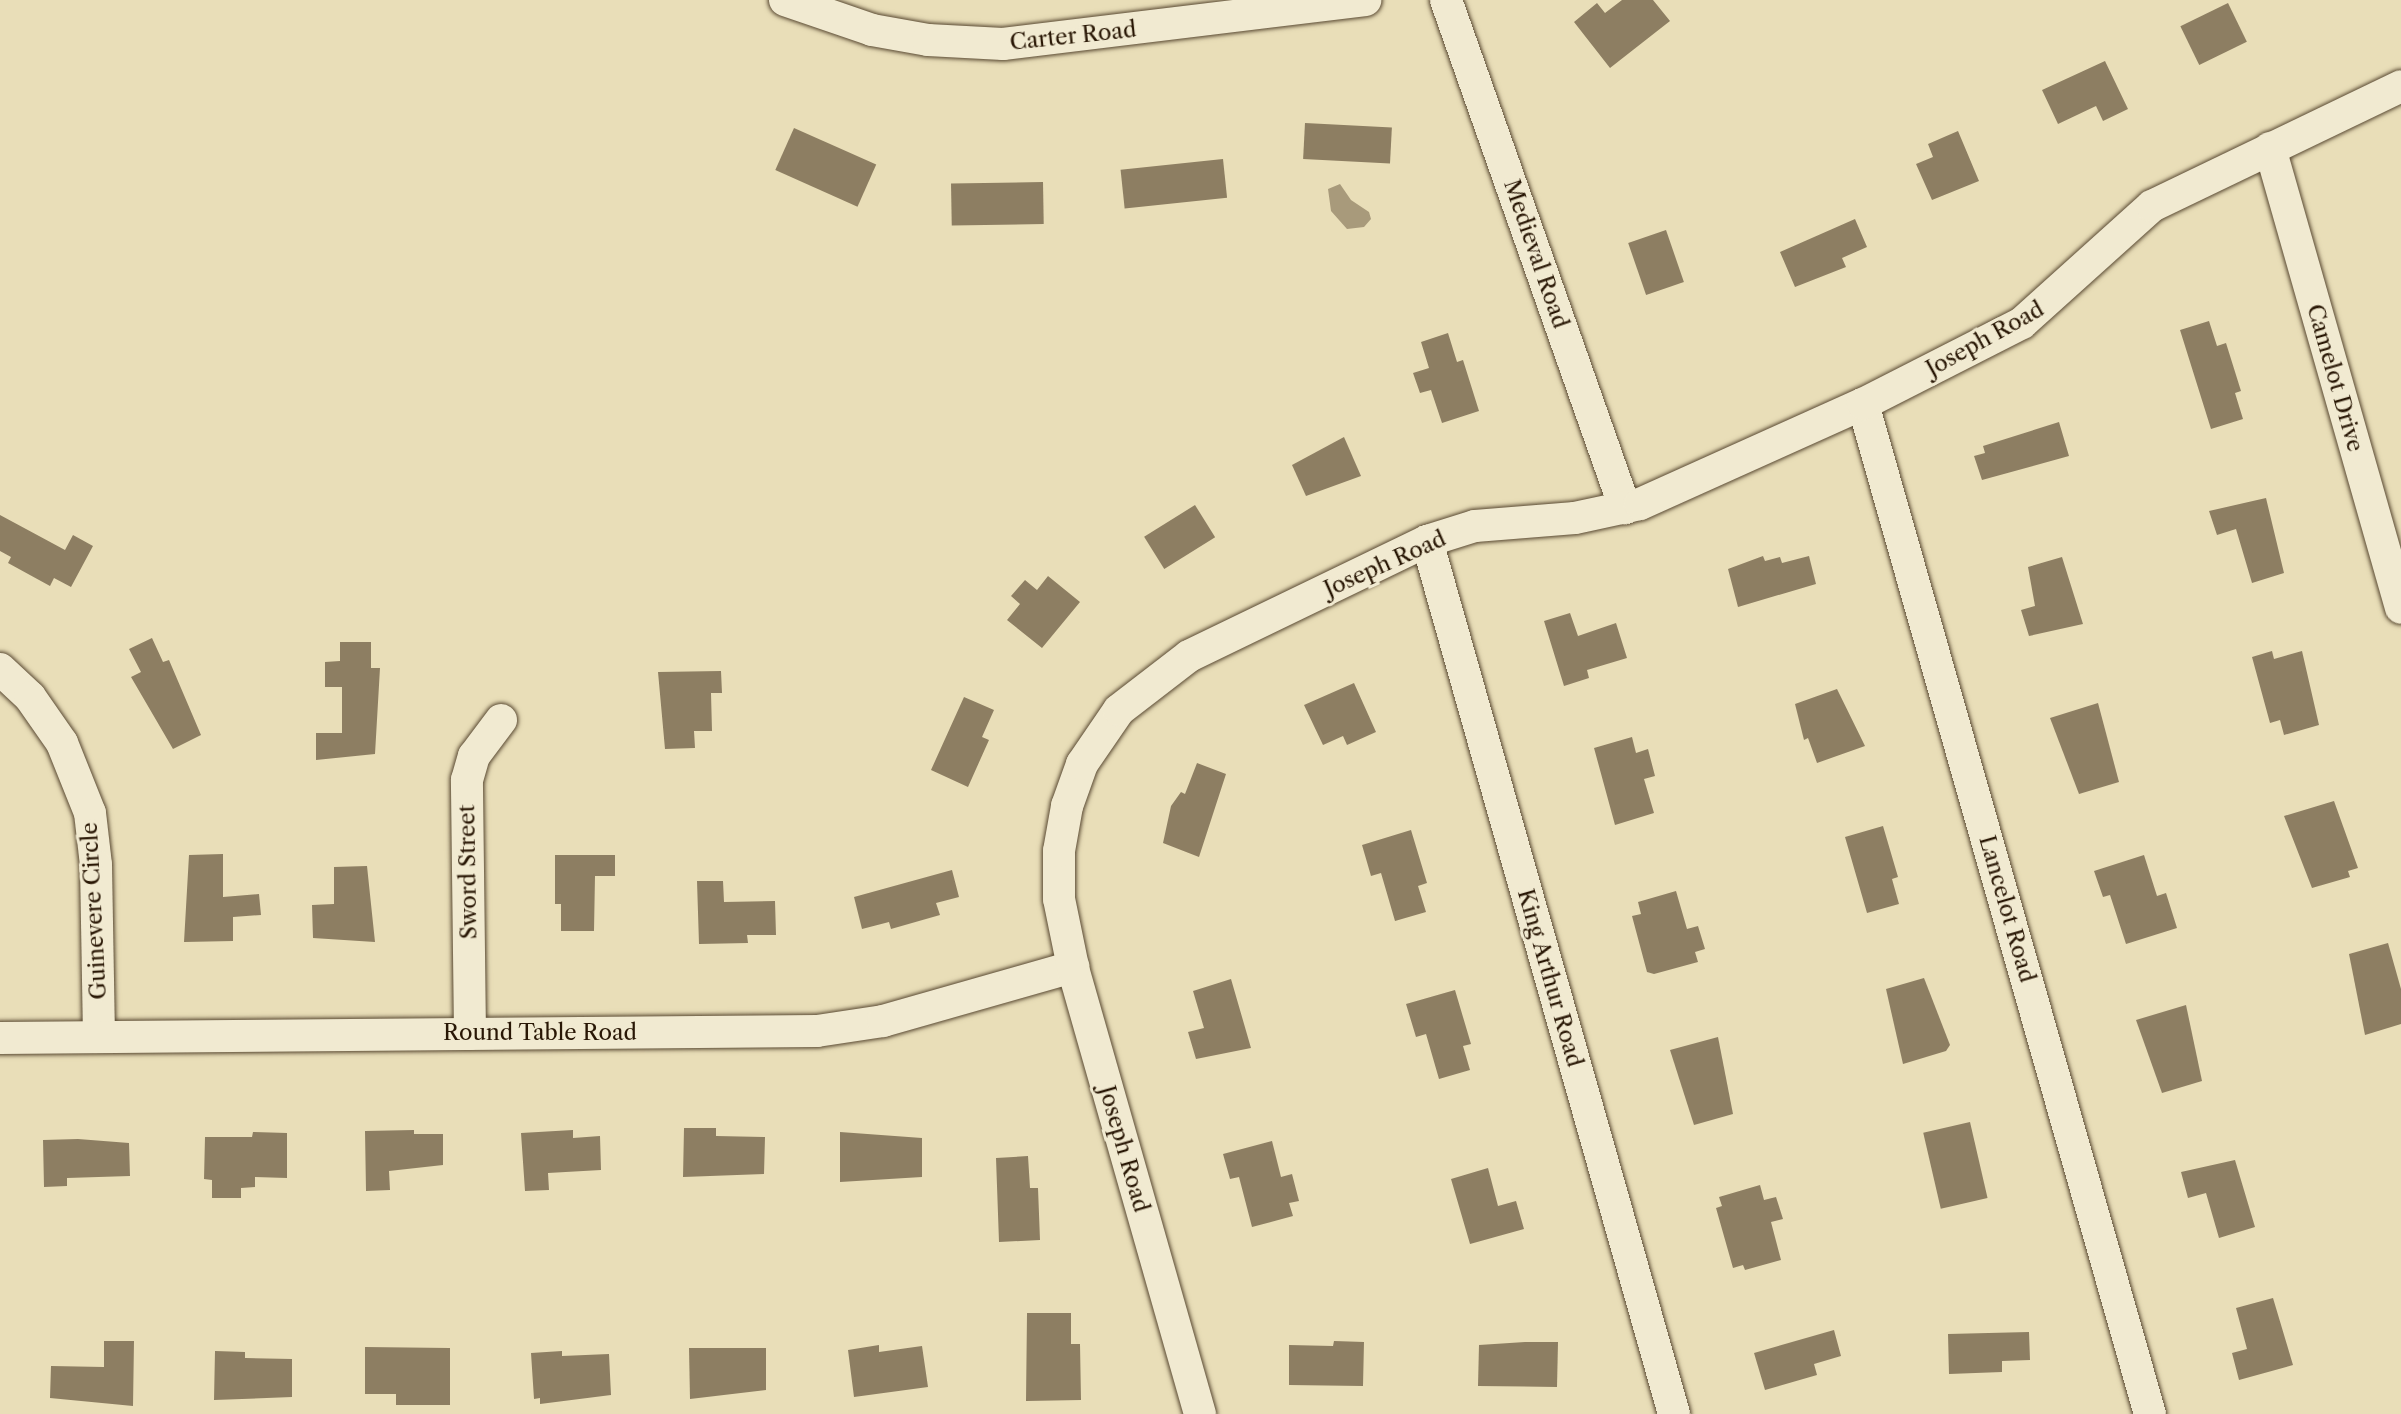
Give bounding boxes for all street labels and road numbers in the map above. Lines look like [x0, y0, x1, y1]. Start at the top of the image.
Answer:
street label: Carter Road [1008, 16, 1138, 56]
street label: Medieval Road [1498, 176, 1574, 332]
street label: Joseph Road [1922, 296, 2048, 382]
street label: Camelot Drive [2301, 301, 2369, 455]
street label: Joseph Road [1320, 525, 1450, 603]
street label: Sword Street [454, 804, 482, 940]
street label: Guinevere Circle [76, 822, 112, 1000]
street label: Lancelot Road [1973, 832, 2041, 986]
street label: King Arthur Road [1512, 885, 1588, 1071]
street label: Round Table Road [443, 1020, 637, 1046]
street label: Joseph Road [1093, 1083, 1155, 1215]

